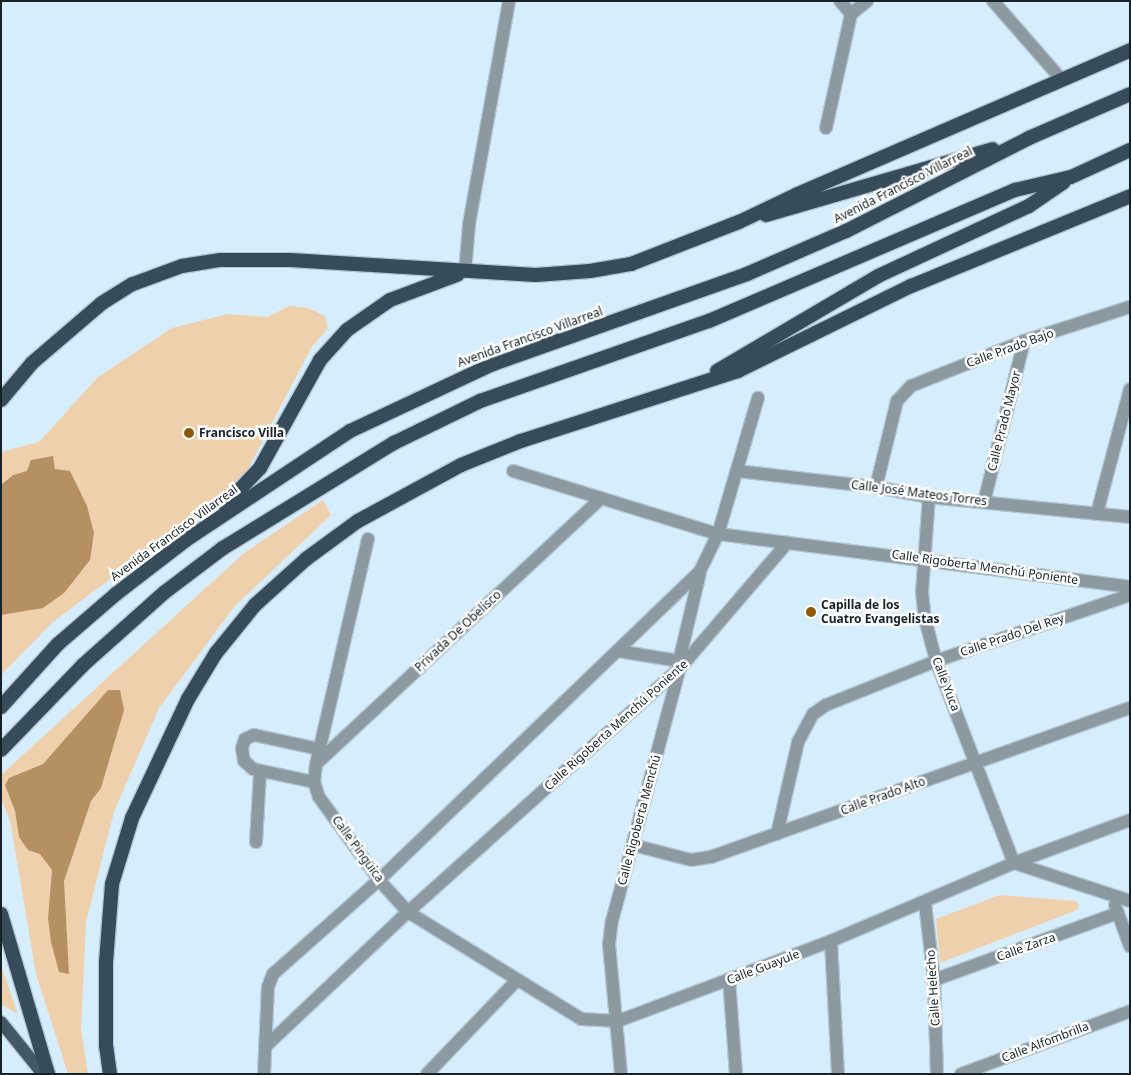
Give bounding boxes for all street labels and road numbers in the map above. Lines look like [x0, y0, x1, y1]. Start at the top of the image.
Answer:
street label: Avenida Francisco Villarreal [831, 144, 975, 226]
street label: Avenida Francisco Villarreal [455, 304, 605, 370]
street label: Calle Prado Bajo [964, 326, 1056, 370]
street label: Calle Prado Mayor [985, 369, 1023, 473]
street label: Calle José Mateos Torres [850, 478, 988, 508]
street label: Avenida Francisco Villarreal [108, 482, 240, 584]
street label: Calle Rigoberta Menchú Poniente [891, 547, 1079, 587]
street label: Privada De Obelisco [412, 587, 504, 675]
street label: Calle Prado Del Rey [958, 610, 1066, 660]
street label: Calle Yuca [929, 655, 963, 713]
street label: Calle Rigoberta Menchú Poniente [541, 657, 691, 793]
street label: Calle Rigoberta Menchú [615, 753, 663, 887]
street label: Calle Prado Alto [839, 774, 927, 818]
street label: Calle Pingüica [329, 813, 387, 885]
street label: Calle Zarza [995, 930, 1057, 964]
street label: Calle Guayule [725, 947, 801, 987]
street label: Calle Helecho [923, 949, 943, 1027]
street label: Calle Alfombrilla [999, 1019, 1091, 1065]

